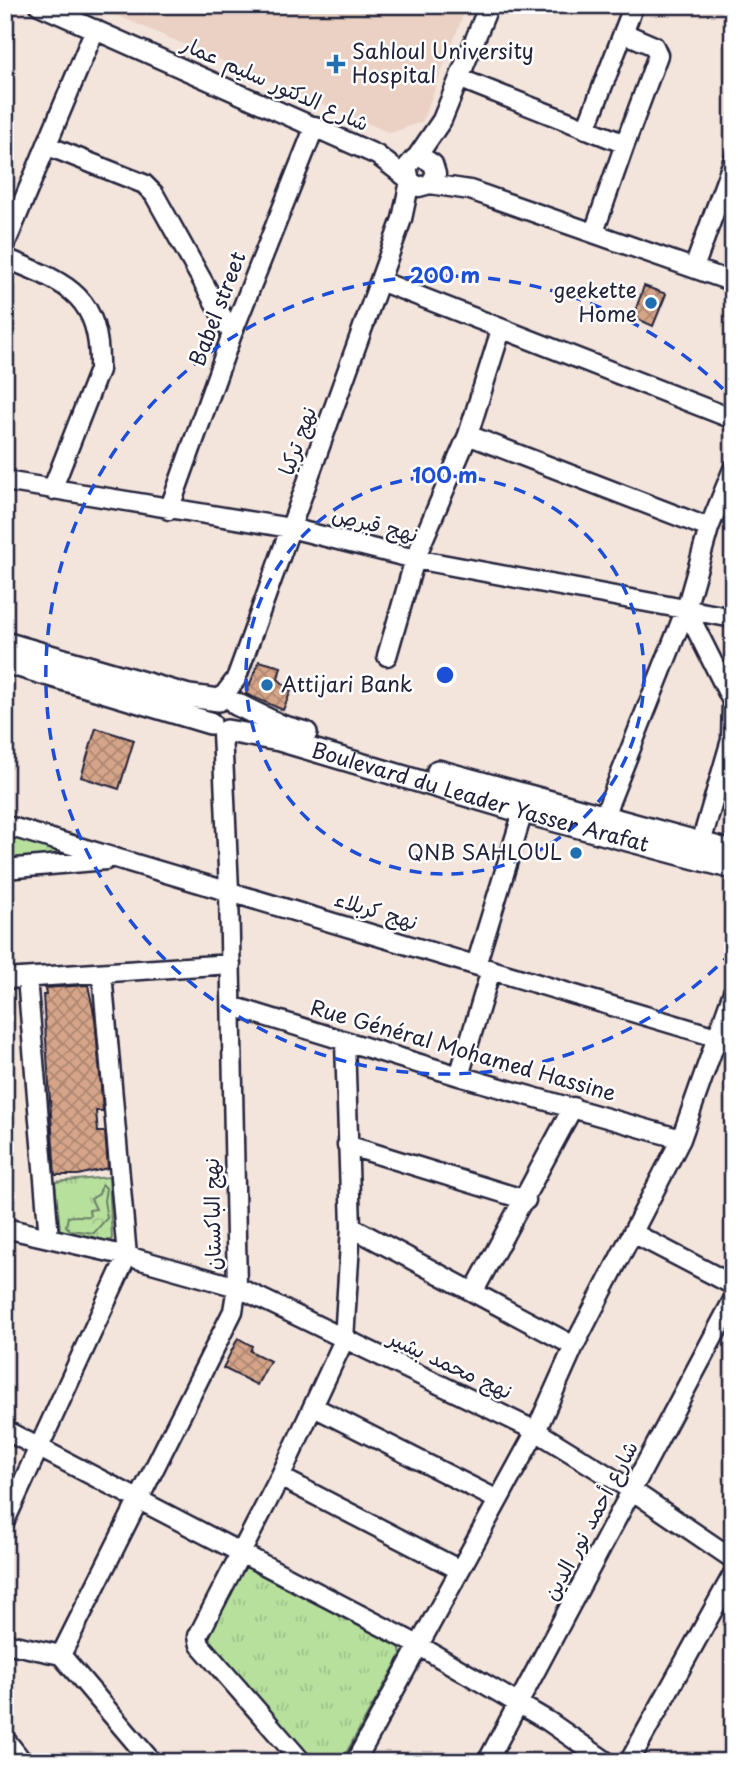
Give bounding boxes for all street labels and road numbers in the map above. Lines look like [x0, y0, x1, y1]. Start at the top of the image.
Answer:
street label: شارع الدكتور سليم عمار [175, 26, 375, 140]
street label: Babel street [180, 246, 253, 370]
street label: نهج تركيا [269, 401, 323, 479]
street label: نهج قبرص [329, 497, 422, 549]
street label: Boulevard du Leader Yasser Arafat [308, 733, 653, 859]
street label: نهج كربلاء [331, 881, 422, 937]
street label: Rue Général Mohamed Hassine [307, 990, 620, 1108]
street label: نهج الباكستان [194, 1157, 228, 1271]
street label: نهج محمد بشير [382, 1320, 518, 1406]
street label: شارع أحمد نور الدين [534, 1434, 646, 1606]

